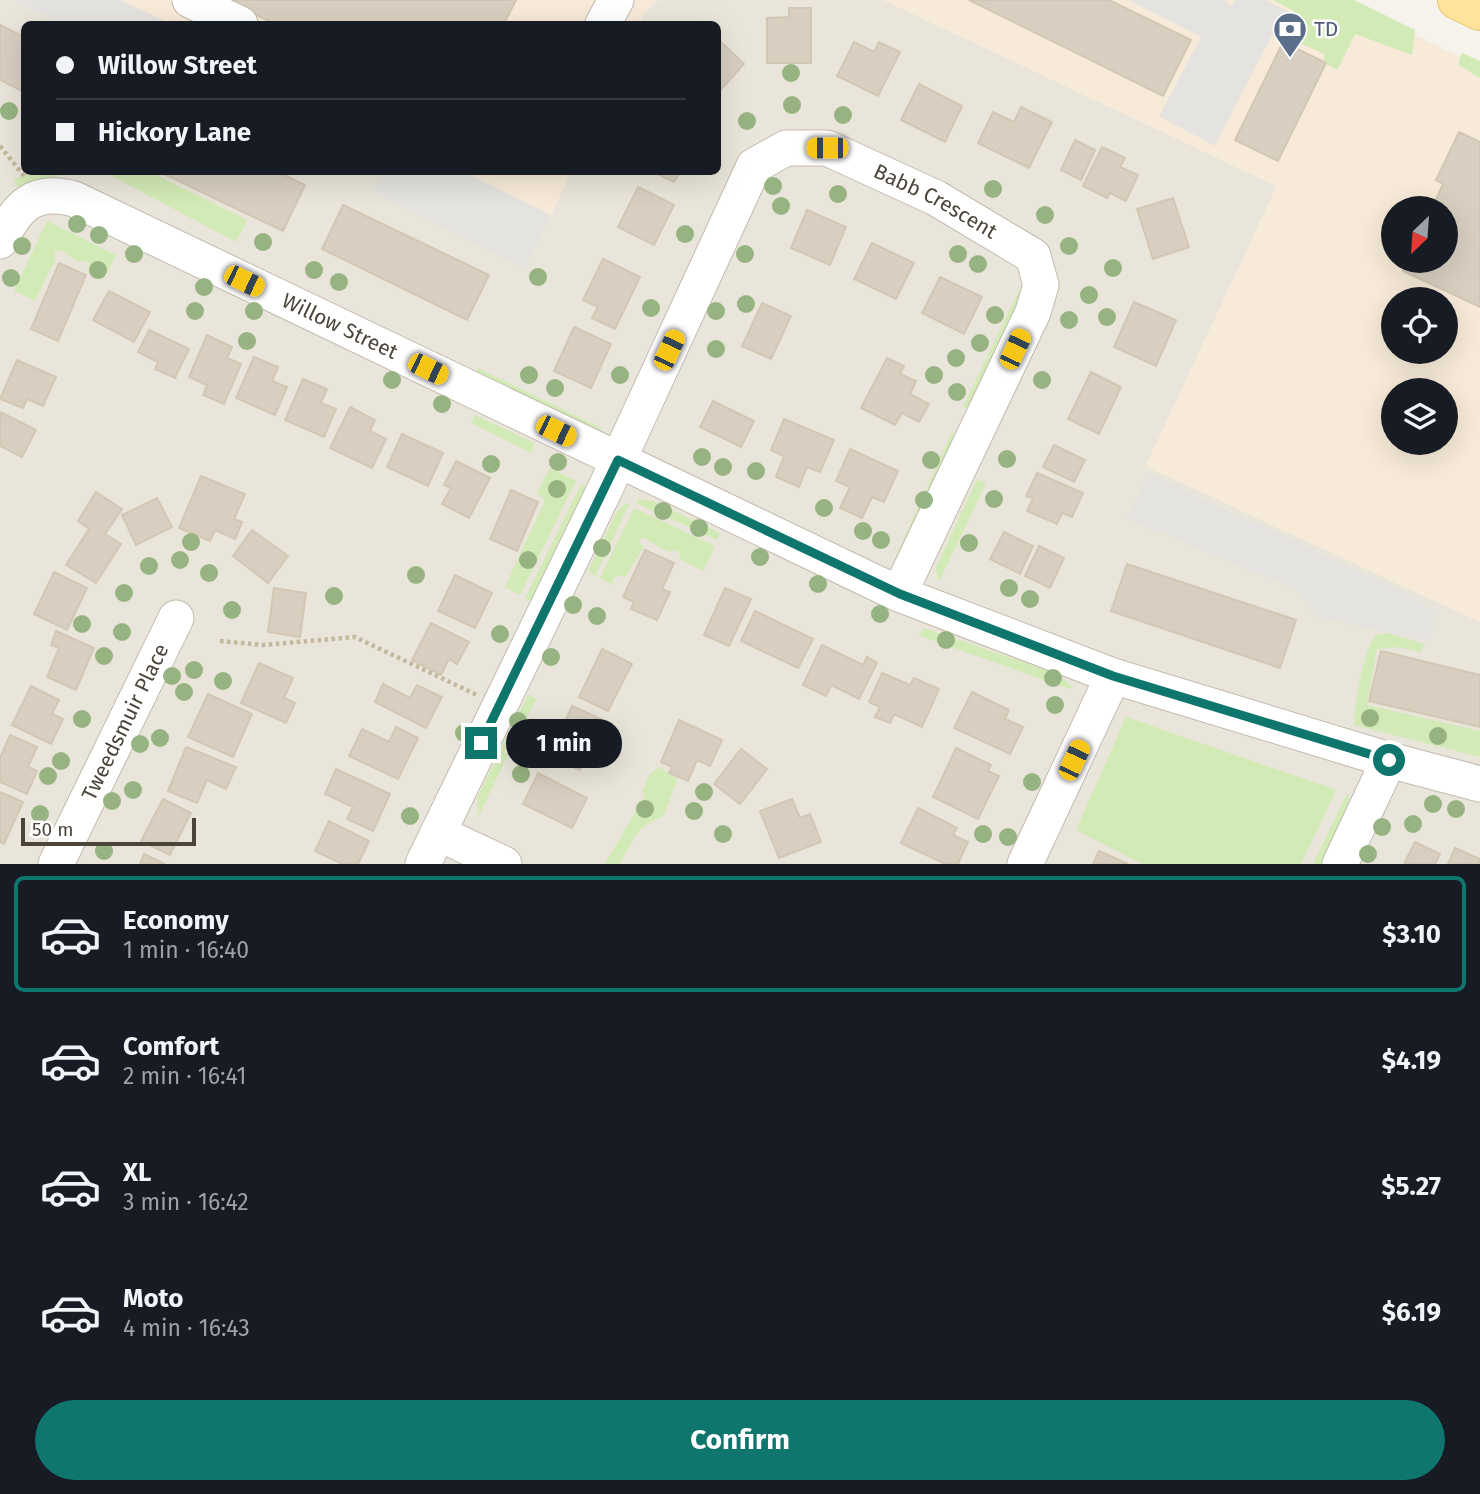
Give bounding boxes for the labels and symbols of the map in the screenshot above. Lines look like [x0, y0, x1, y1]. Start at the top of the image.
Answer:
bank icon: TD [1271, 10, 1309, 59]
place label: TD [1314, 16, 1338, 42]
car [807, 138, 849, 159]
street label: Babb Crescent [870, 158, 1002, 245]
north arrow [1381, 196, 1458, 273]
car [221, 262, 268, 300]
street label: Willow Street [278, 287, 402, 365]
car [997, 326, 1034, 372]
car [651, 327, 688, 373]
car [405, 350, 452, 388]
car [533, 412, 580, 450]
street label: Tweedsmuir Place [76, 639, 174, 805]
callout: 1 min [505, 718, 621, 768]
route end [465, 727, 497, 759]
car [1056, 737, 1093, 783]
route start [1373, 744, 1405, 776]
scale bar [21, 815, 196, 847]

